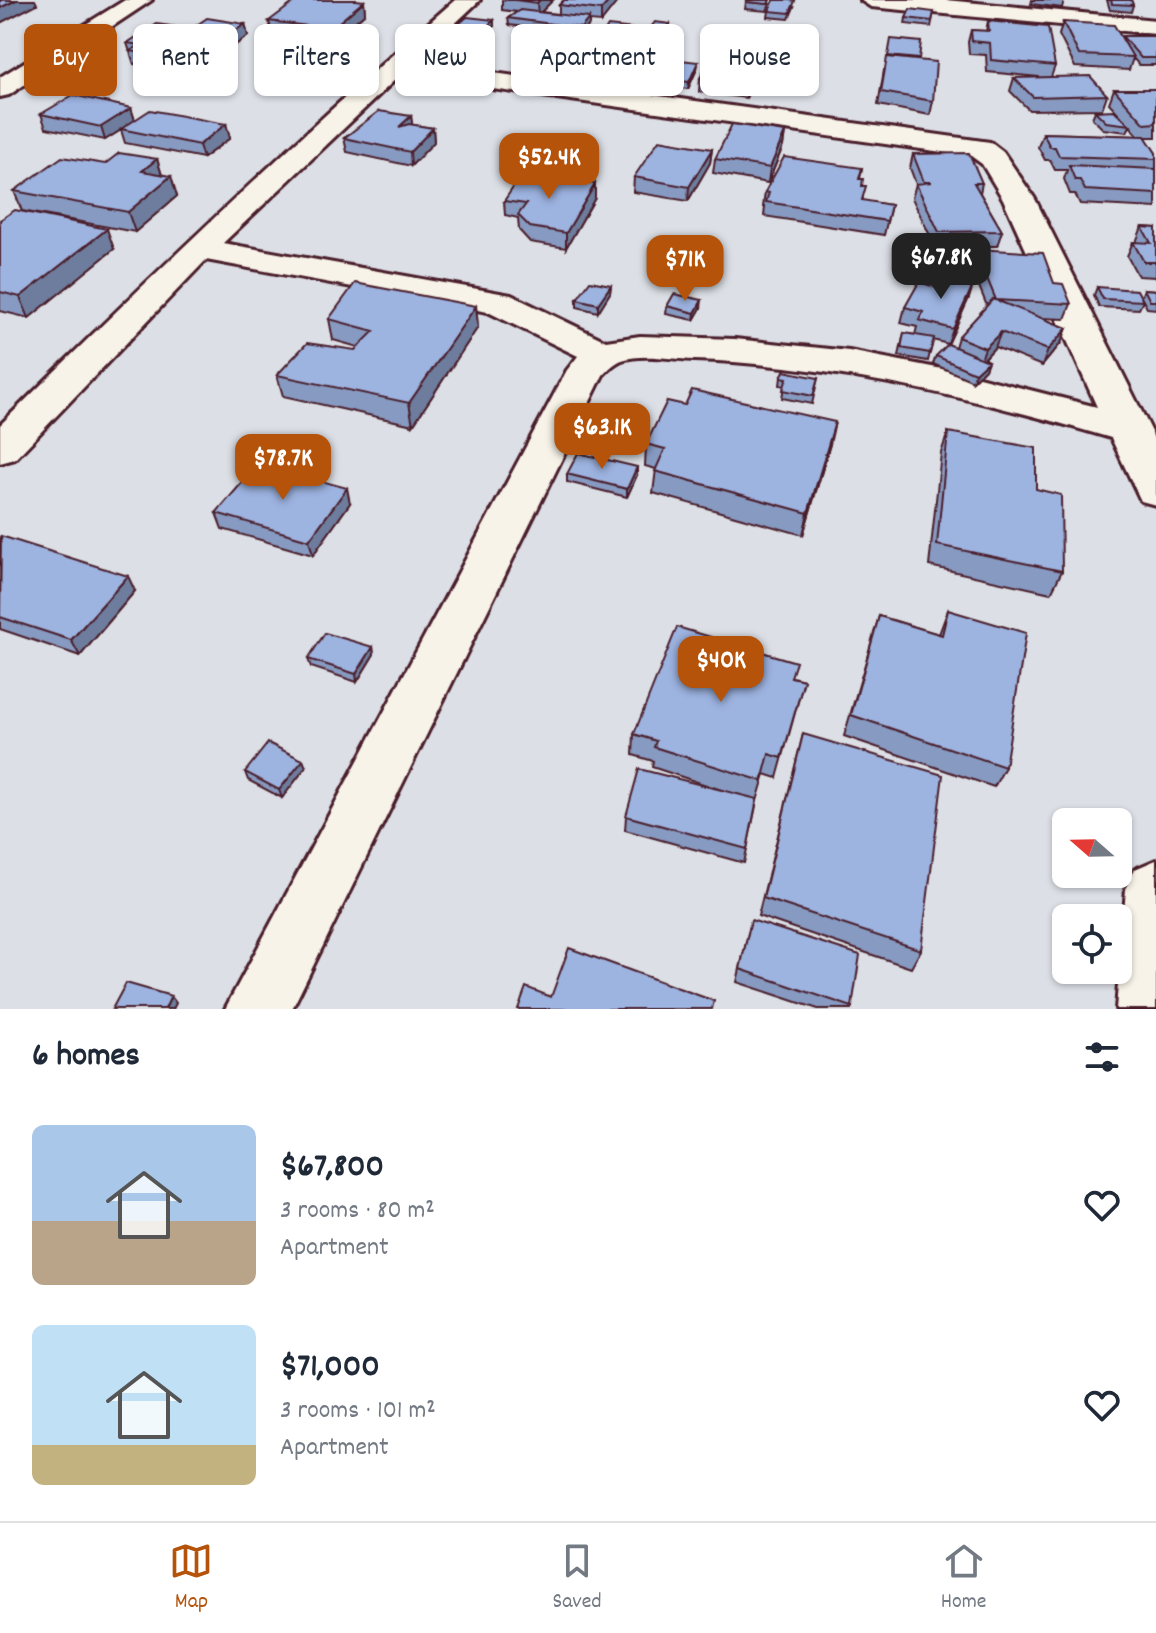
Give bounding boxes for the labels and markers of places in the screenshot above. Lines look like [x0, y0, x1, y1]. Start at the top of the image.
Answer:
pin: $52.4K [484, 133, 614, 201]
pin: $67.8K [876, 233, 1006, 301]
pin: $71K [638, 235, 732, 303]
pin: $63.1K [537, 403, 667, 471]
pin: $78.7K [218, 434, 348, 502]
pin: $40K [674, 636, 768, 704]

